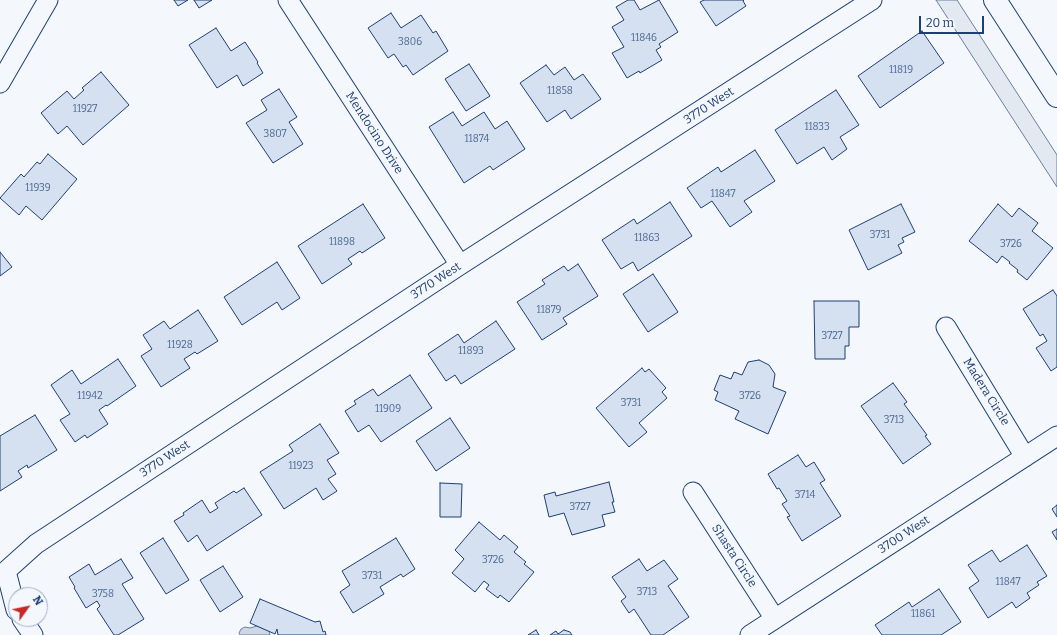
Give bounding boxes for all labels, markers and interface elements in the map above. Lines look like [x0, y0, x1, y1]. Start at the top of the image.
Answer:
scale bar [921, 8, 986, 34]
text: 20 m [926, 16, 954, 30]
house number: 11846 [631, 32, 657, 44]
house number: 3806 [398, 36, 422, 48]
house number: 11819 [889, 64, 913, 76]
street label: 3770 West [681, 84, 737, 128]
house number: 11858 [547, 85, 573, 97]
street label: Mendocino Drive [342, 89, 406, 177]
house number: 11927 [73, 103, 97, 115]
house number: 11833 [804, 121, 830, 133]
house number: 3807 [263, 128, 287, 140]
house number: 11874 [465, 133, 489, 145]
house number: 11939 [25, 182, 51, 194]
house number: 11847 [711, 188, 735, 200]
house number: 3731 [870, 229, 890, 241]
house number: 11863 [634, 232, 660, 244]
house number: 11898 [329, 236, 355, 248]
house number: 3726 [1000, 238, 1022, 250]
street label: 3770 West [408, 259, 464, 303]
house number: 11879 [537, 304, 561, 316]
house number: 3727 [821, 330, 843, 342]
house number: 11928 [167, 339, 193, 351]
house number: 11893 [458, 345, 484, 357]
street label: Madera Circle [960, 356, 1012, 428]
house number: 11942 [77, 390, 103, 402]
house number: 3726 [739, 390, 761, 402]
house number: 3731 [621, 397, 641, 409]
house number: 11909 [375, 403, 401, 415]
house number: 3713 [884, 414, 904, 426]
street label: 3770 West [137, 437, 193, 481]
house number: 11923 [288, 460, 314, 472]
house number: 3714 [795, 489, 815, 501]
house number: 3727 [569, 501, 591, 513]
street label: 3700 West [876, 513, 932, 557]
street label: Shasta Circle [708, 522, 760, 590]
house number: 3726 [482, 554, 504, 566]
house number: 3731 [362, 570, 382, 582]
house number: 11847 [996, 576, 1020, 588]
house number: 3713 [637, 586, 657, 598]
north arrow [8, 587, 48, 627]
house number: 3758 [92, 588, 114, 600]
text: N [30, 594, 45, 608]
house number: 11861 [911, 608, 935, 620]

